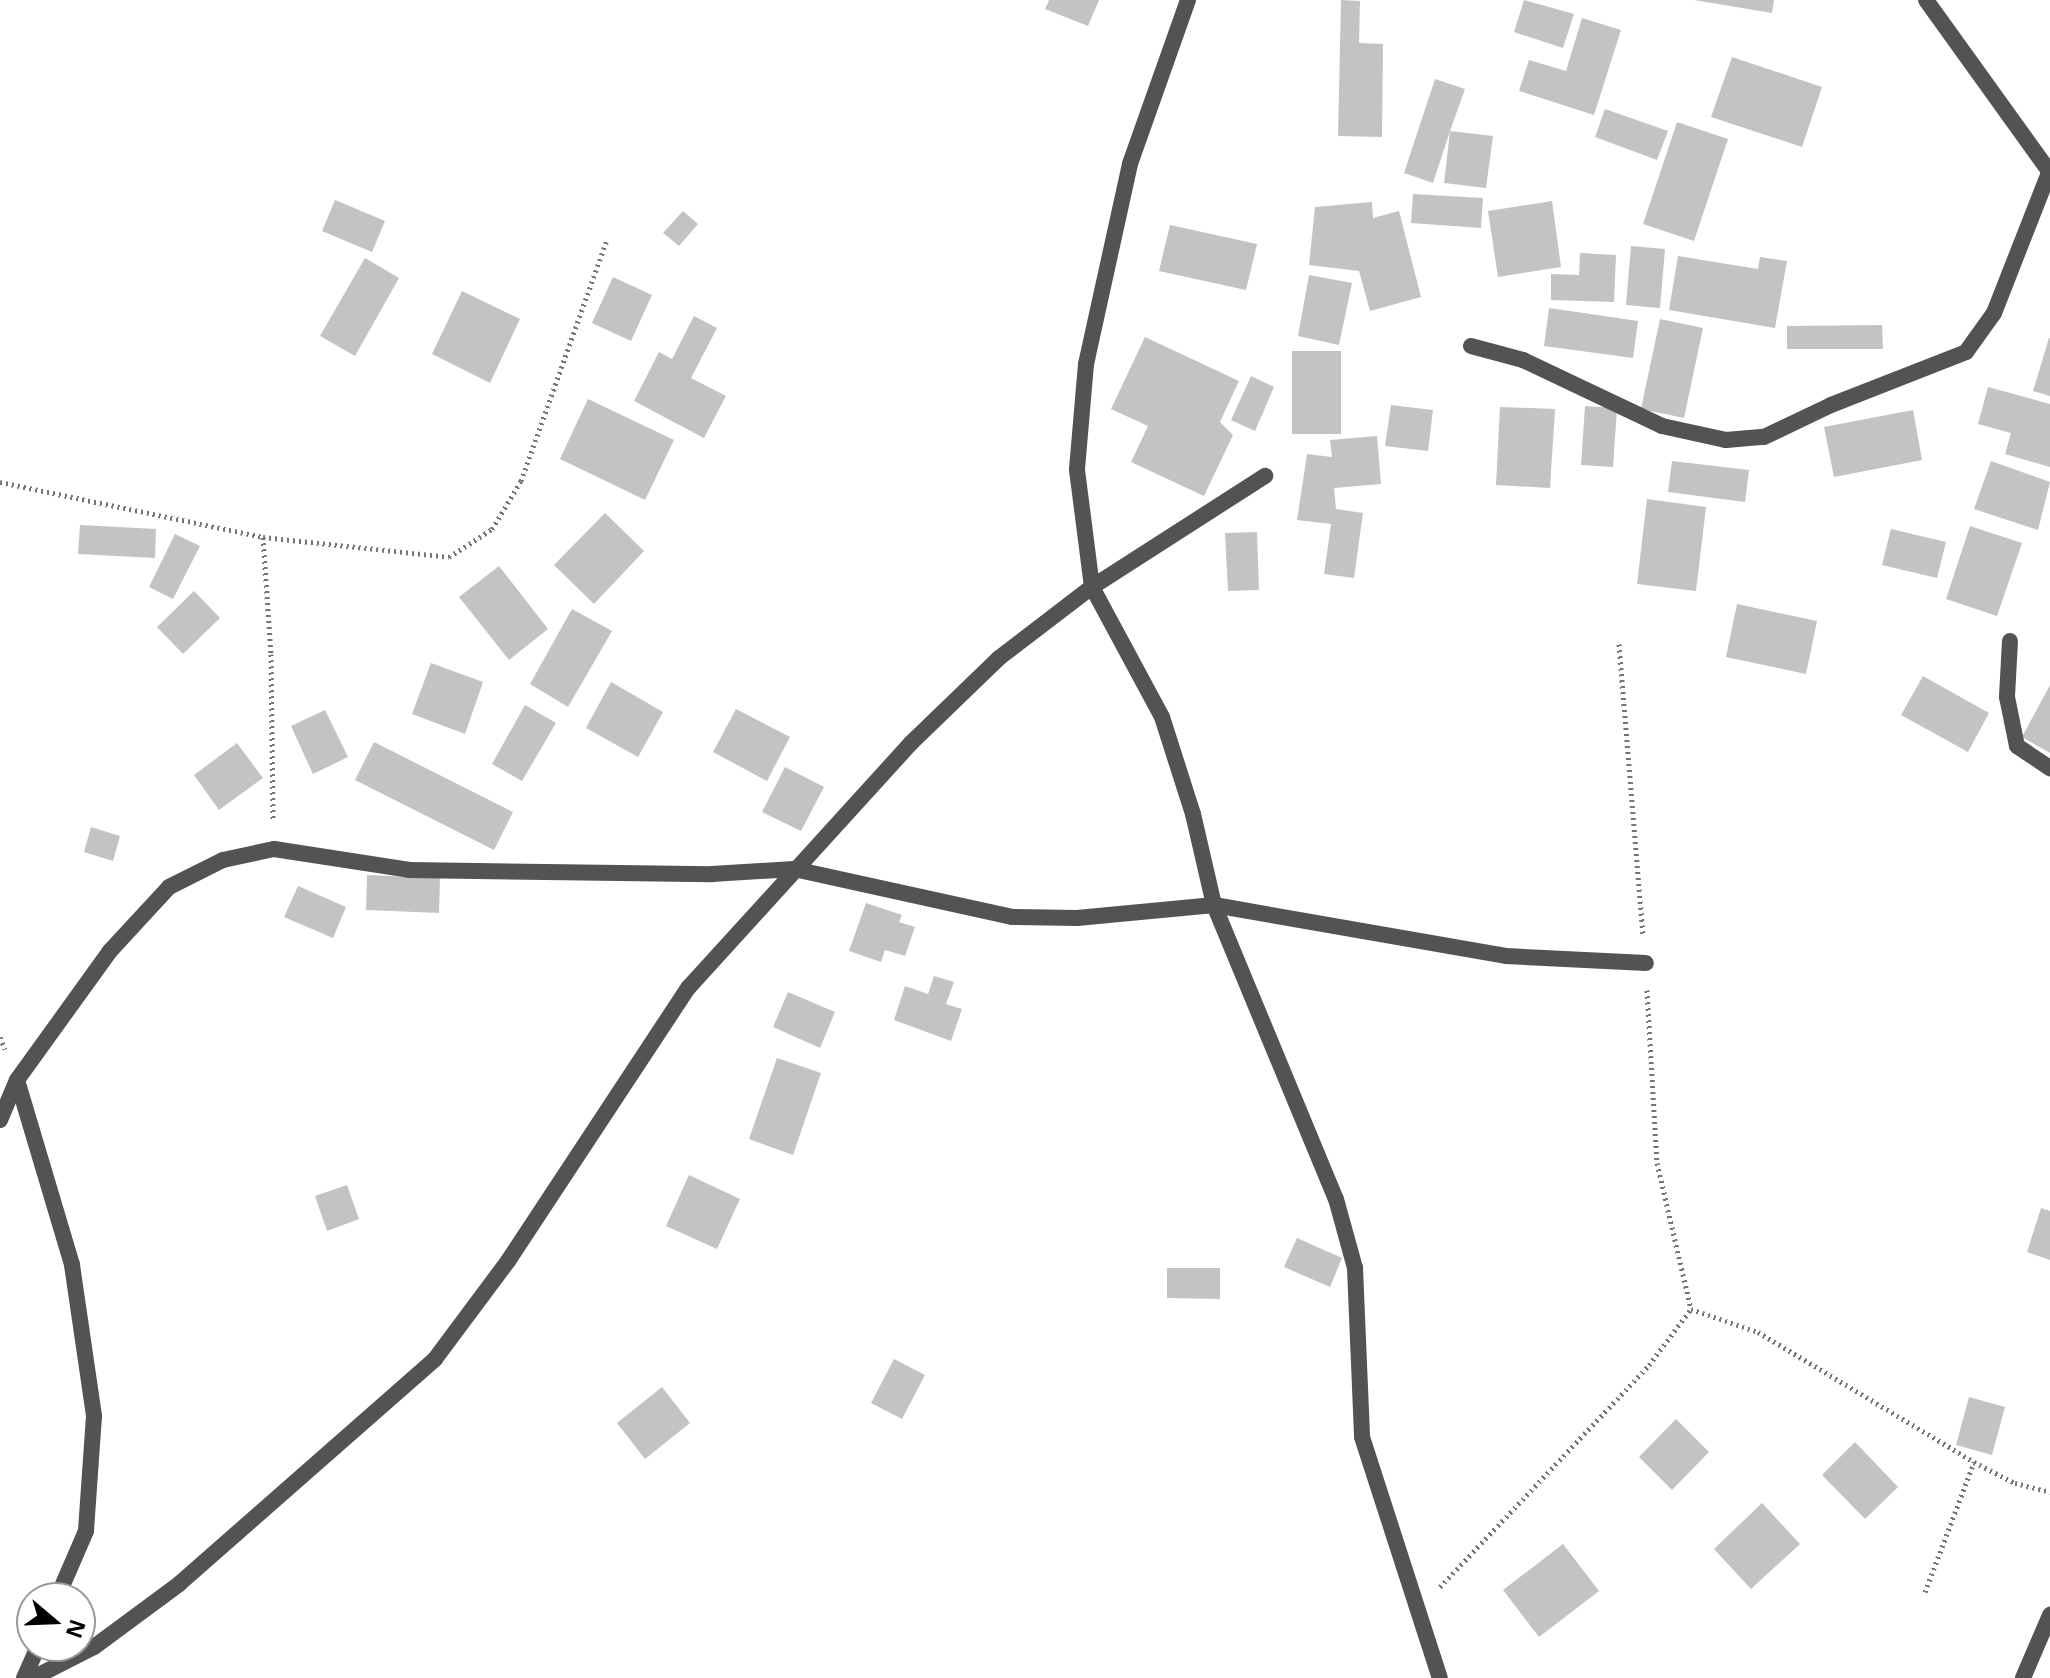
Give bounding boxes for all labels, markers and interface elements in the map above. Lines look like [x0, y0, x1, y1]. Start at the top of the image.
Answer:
north arrow [16, 1582, 96, 1662]
text: N [60, 1616, 94, 1642]

